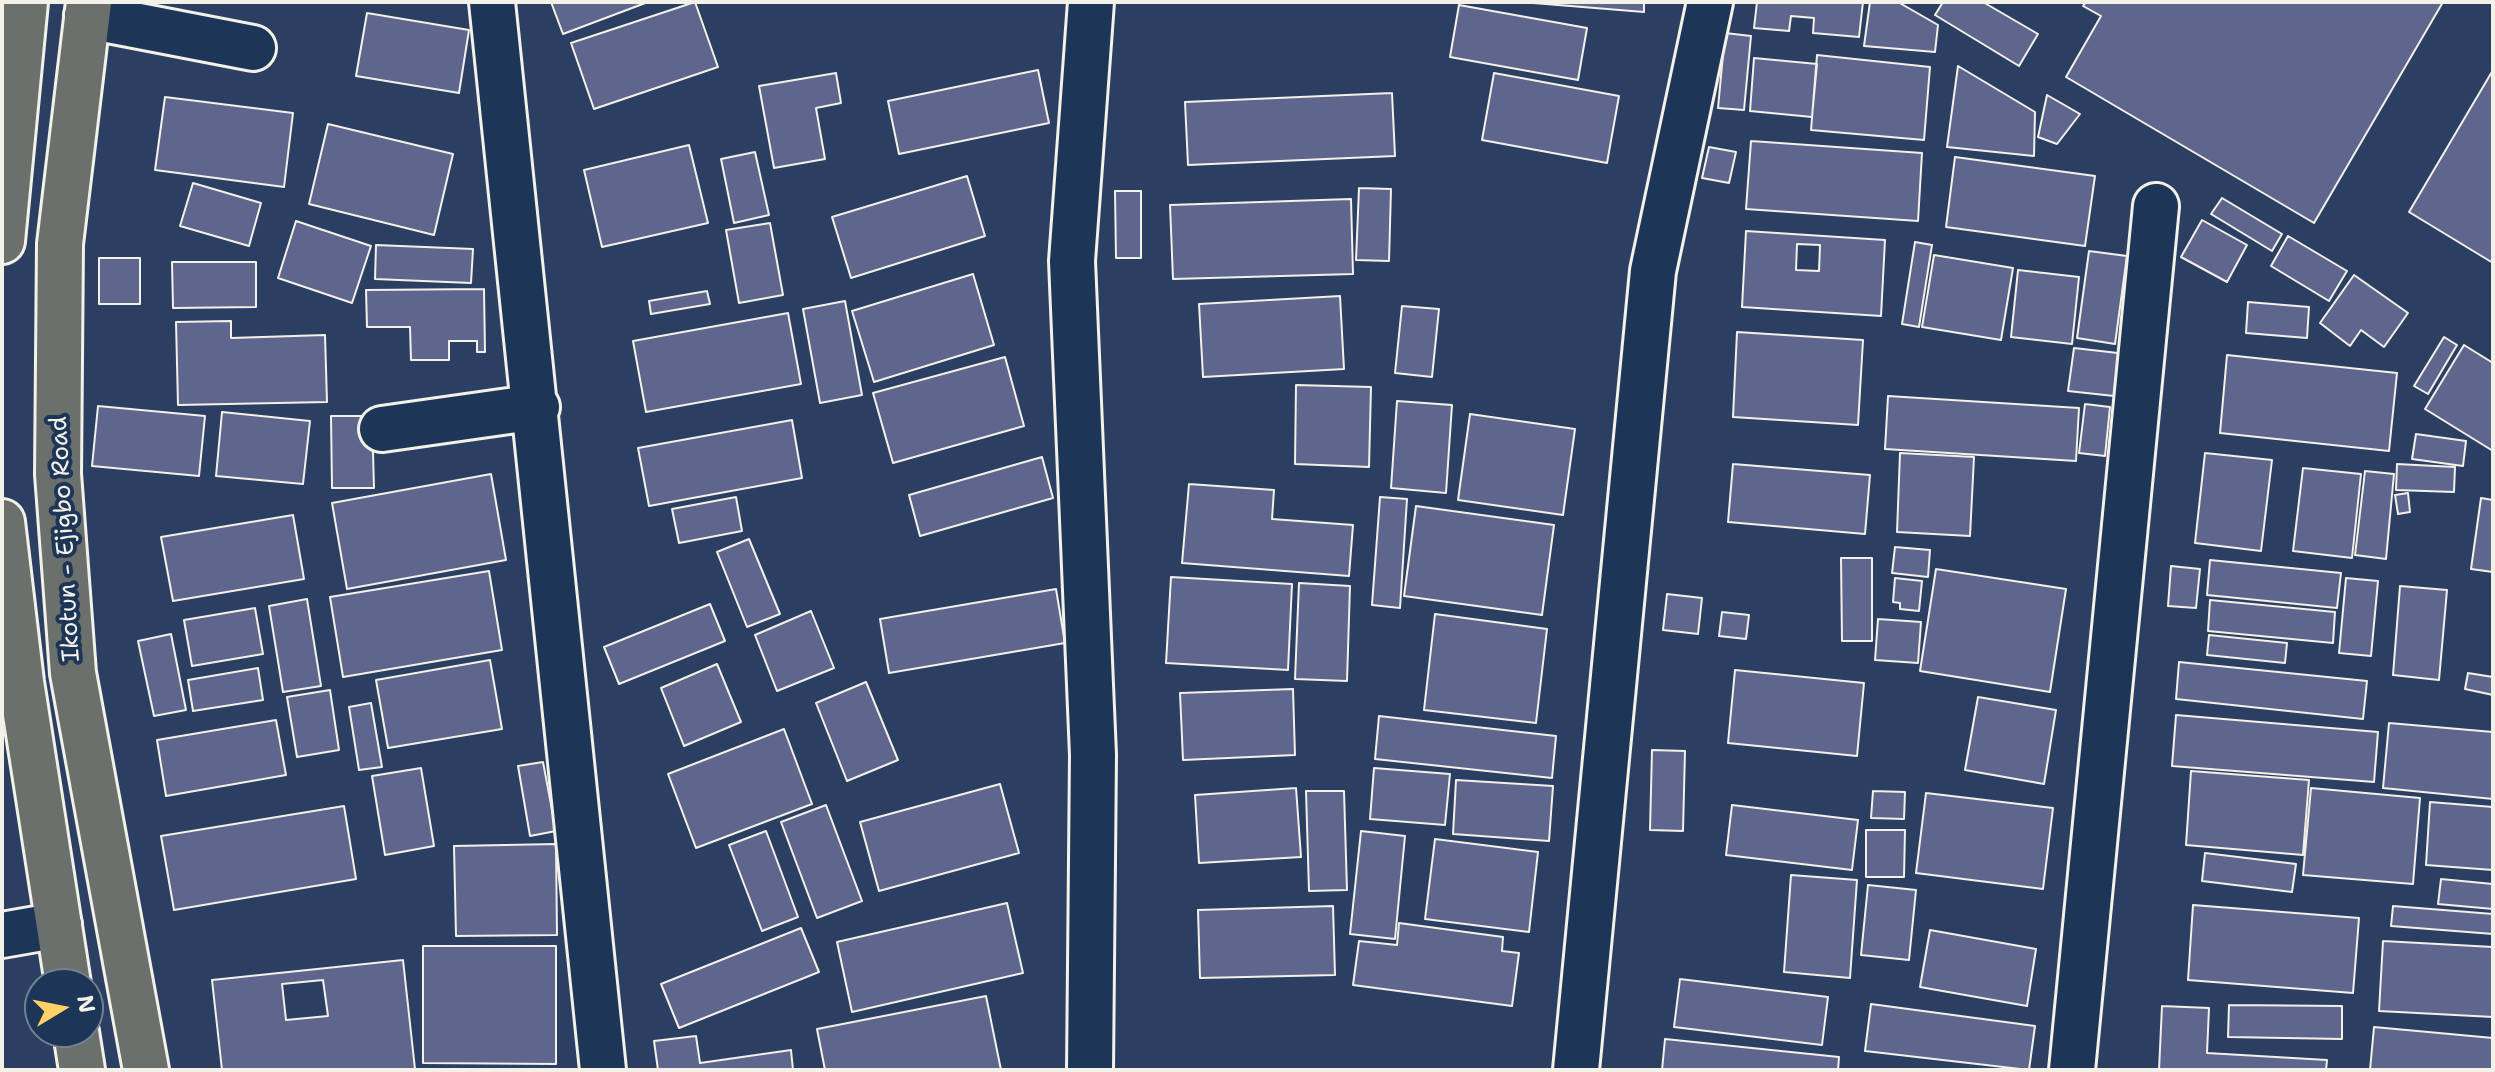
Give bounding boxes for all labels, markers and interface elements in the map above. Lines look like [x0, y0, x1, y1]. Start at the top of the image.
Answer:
street label: Ikotun - Ejigbo Road [45, 415, 87, 663]
north arrow [24, 968, 104, 1048]
text: N [70, 993, 102, 1015]

